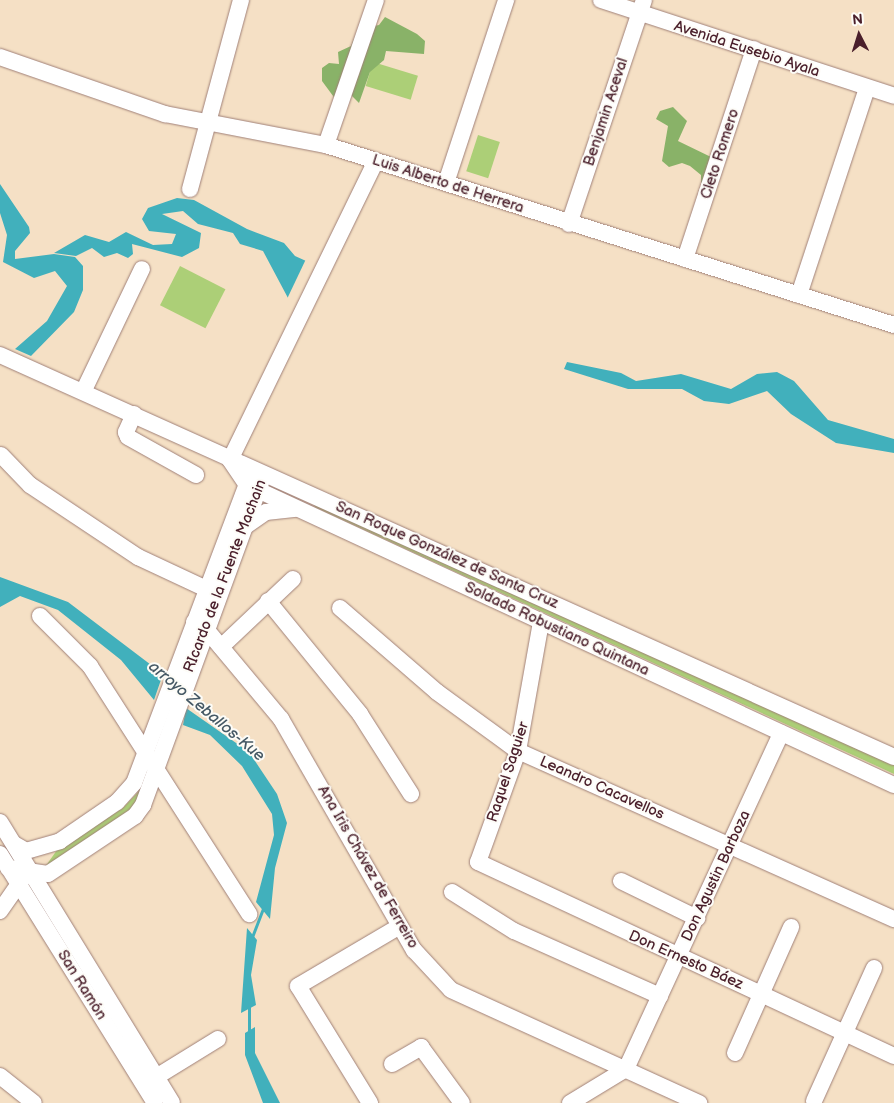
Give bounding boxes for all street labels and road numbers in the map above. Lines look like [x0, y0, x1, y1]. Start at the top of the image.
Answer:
street label: Avenida Eusebio Ayala [672, 17, 822, 81]
street label: Benjamin Aceval [580, 56, 632, 168]
street label: Cleto Romero [697, 107, 743, 201]
street label: Luis Alberto de Herrera [370, 151, 526, 217]
street label: RIcardo de la Fuente Machain [180, 477, 270, 675]
street label: San Roque González de Santa Cruz [333, 498, 561, 612]
street label: Soldado Robustiano Quintana [462, 578, 652, 680]
street label: Raquel Saguier [483, 719, 533, 825]
street label: Leandro Cacavellos [537, 752, 667, 824]
street label: Ana Iris Chávez de Ferreiro [314, 782, 422, 952]
street label: Don Agustin Barboza [678, 808, 754, 944]
street label: Don Ernesto Báez [626, 927, 746, 993]
street label: San Ramón [54, 947, 110, 1023]

